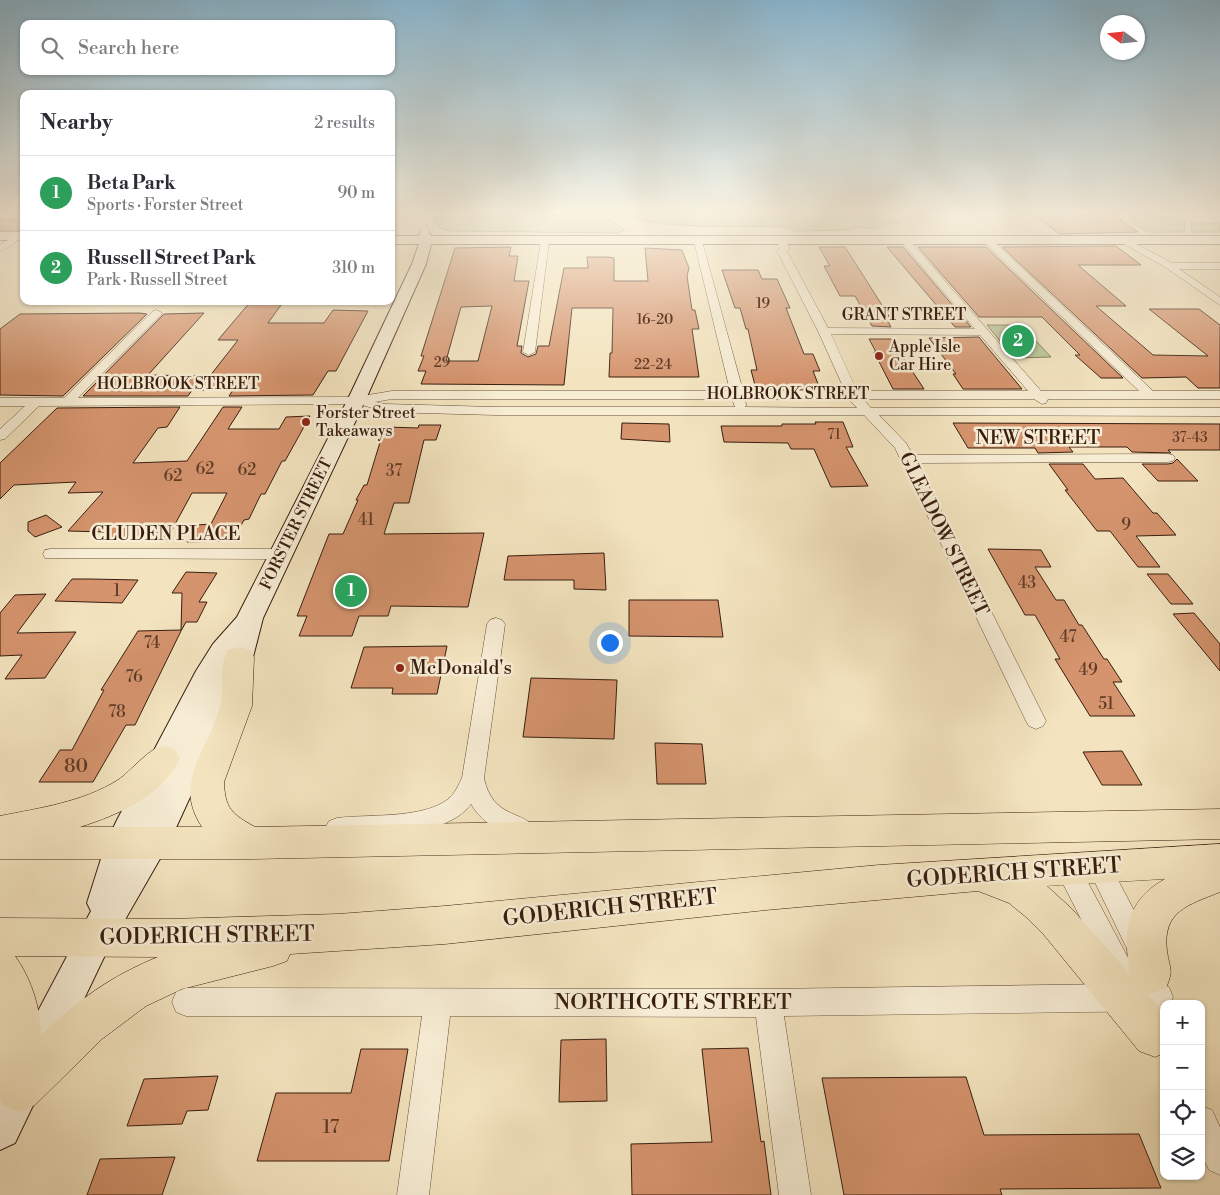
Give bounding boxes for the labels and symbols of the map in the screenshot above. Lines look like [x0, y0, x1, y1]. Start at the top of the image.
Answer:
north arrow [1100, 15, 1145, 60]
house number: 19 [756, 295, 770, 313]
street label: GRANT STREET [842, 305, 966, 325]
house number: 16-20 [637, 311, 673, 329]
pin: 2 [1002, 322, 1034, 360]
place label: Apple Isle Car Hire [888, 337, 960, 375]
marker: Apple Isle Car Hire [873, 350, 885, 362]
house number: 29 [434, 354, 450, 372]
house number: 22-24 [634, 356, 672, 374]
street label: HOLBROOK STREET [97, 374, 259, 394]
street label: HOLBROOK STREET [707, 384, 869, 404]
place label: Forster Street Takeaways [316, 403, 416, 441]
marker: Forster Street Takeaways [300, 416, 312, 428]
house number: 71 [827, 426, 841, 444]
street label: NEW STREET [976, 426, 1100, 450]
house number: 37-43 [1172, 429, 1208, 447]
street label: GLEADOW STREET [894, 448, 994, 620]
street label: FORSTER STREET [255, 455, 337, 593]
house number: 62 [196, 459, 214, 479]
house number: 62 [238, 460, 256, 480]
house number: 37 [386, 461, 402, 481]
house number: 62 [164, 466, 182, 486]
house number: 41 [358, 510, 374, 530]
house number: 9 [1121, 515, 1131, 535]
street label: CLUDEN PLACE [91, 522, 241, 546]
pin: 1 [335, 572, 367, 610]
house number: 43 [1018, 573, 1036, 593]
house number: 1 [114, 581, 121, 601]
house number: 47 [1060, 627, 1076, 647]
your location [597, 630, 623, 656]
house number: 74 [144, 633, 161, 653]
place label: McDonald's [410, 656, 512, 680]
house number: 49 [1078, 660, 1098, 680]
marker: McDonald's [394, 662, 406, 674]
house number: 76 [125, 667, 143, 687]
house number: 51 [1098, 694, 1114, 714]
house number: 78 [108, 702, 126, 722]
house number: 80 [64, 754, 88, 778]
street label: GODERICH STREET [906, 852, 1122, 894]
street label: GODERICH STREET [501, 883, 719, 933]
street label: GODERICH STREET [99, 921, 315, 951]
street label: NORTHCOTE STREET [554, 989, 792, 1016]
house number: 17 [323, 1115, 340, 1139]

